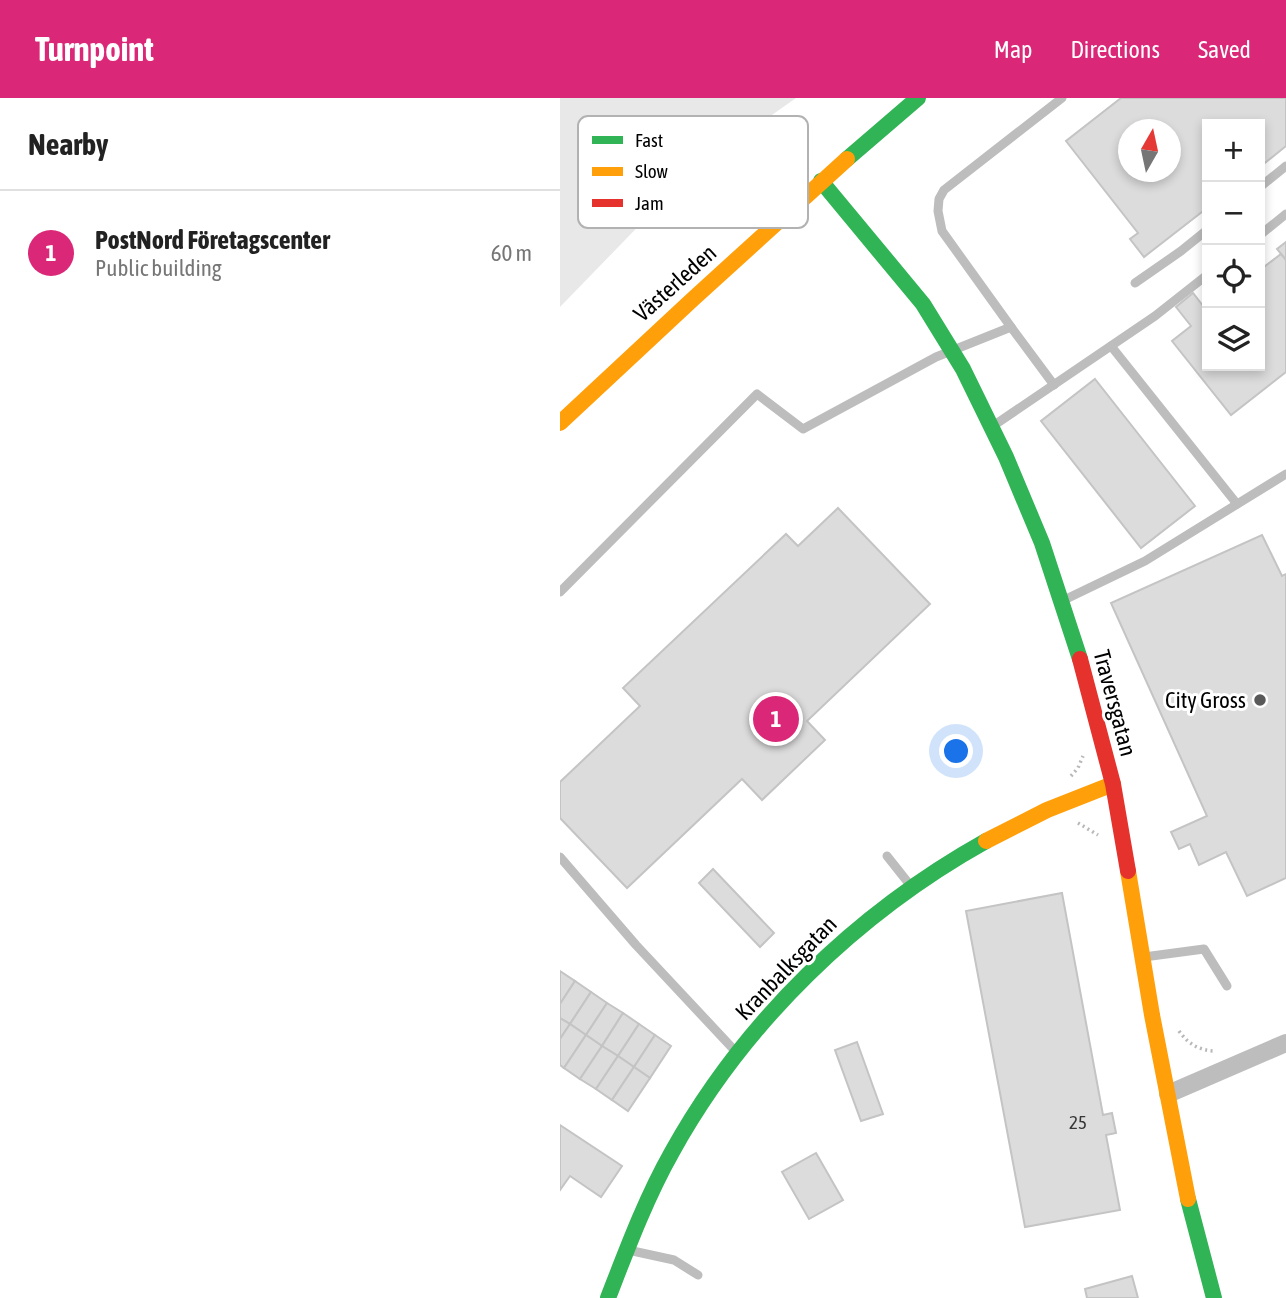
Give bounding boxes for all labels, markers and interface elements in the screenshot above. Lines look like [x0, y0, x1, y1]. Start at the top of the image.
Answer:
text: Turnpoint [35, 30, 154, 68]
text: Map [994, 36, 1032, 63]
text: Directions [1070, 36, 1160, 63]
text: Saved [1198, 36, 1251, 63]
legend [578, 116, 808, 228]
north arrow [1118, 119, 1181, 182]
map controls [1202, 119, 1265, 371]
button: + [1202, 119, 1265, 182]
text: Nearby [28, 127, 108, 161]
text: Fast [635, 129, 663, 151]
text: Slow [635, 160, 669, 182]
button: − [1202, 182, 1265, 245]
text: Jam [635, 192, 664, 214]
text: PostNord Företagscenter [95, 225, 330, 255]
street label: Västerleden [629, 239, 721, 327]
text: 1 [46, 240, 56, 266]
text: 60 m [491, 240, 532, 266]
button: locate [1202, 245, 1265, 308]
text: Public building [95, 255, 222, 281]
button: layers [1202, 308, 1265, 371]
street label: Traversgatan [1088, 647, 1142, 759]
place label: City Gross [1165, 687, 1246, 713]
marker: City Gross [1252, 692, 1268, 708]
pin: 1 [753, 693, 799, 745]
your location [939, 734, 973, 768]
street label: Kranbalksgatan [730, 911, 842, 1025]
house number: 25 [1069, 1111, 1087, 1133]

